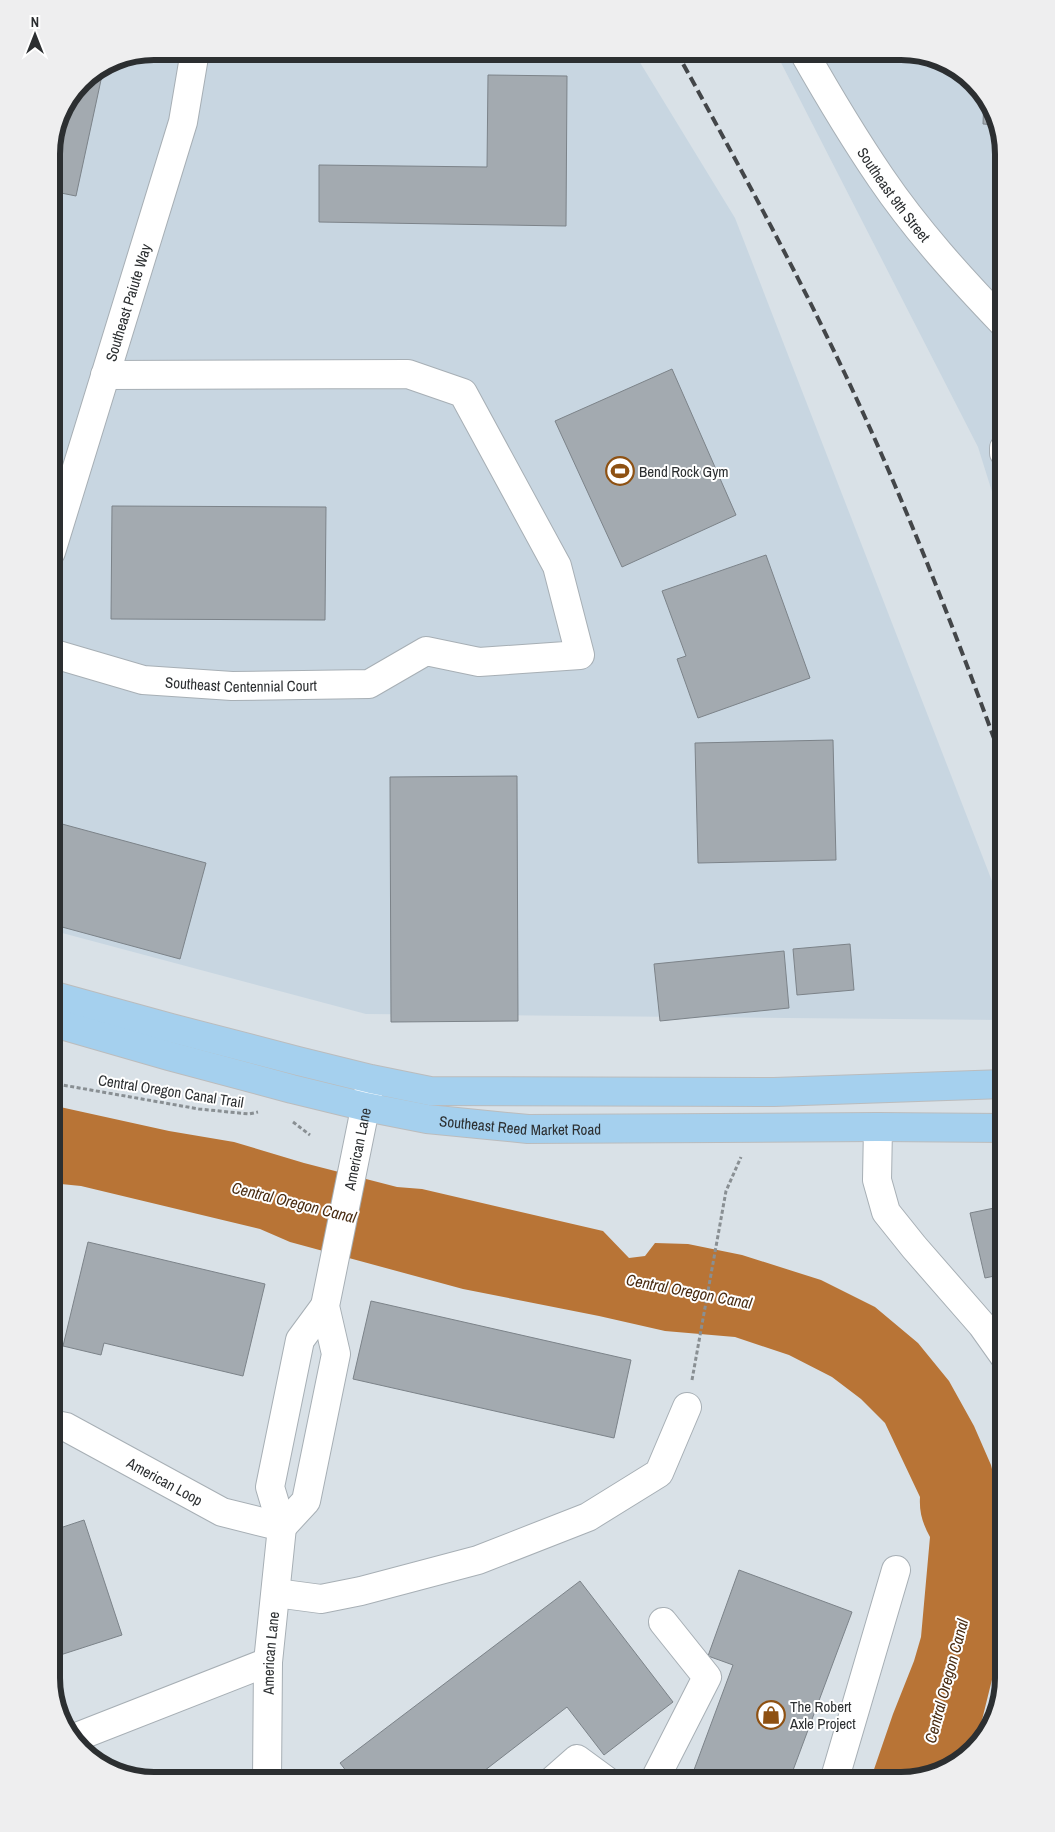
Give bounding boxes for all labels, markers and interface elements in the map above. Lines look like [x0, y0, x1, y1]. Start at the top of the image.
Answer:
north arrow [10, 10, 60, 60]
text: N [31, 13, 39, 31]
street label: Southeast 9th Street [853, 143, 936, 247]
street label: Southeast Paiute Way [100, 240, 156, 364]
sports icon: Bend Rock Gym [605, 456, 635, 486]
place label: Bend Rock Gym [639, 461, 729, 482]
street label: Southeast Centennial Court [164, 671, 318, 697]
street label: Central Oregon Canal Trail [97, 1069, 245, 1113]
street label: American Lane [338, 1106, 375, 1193]
street label: Southeast Reed Market Road [438, 1110, 601, 1140]
water label: Central Oregon Canal [229, 1176, 360, 1228]
water label: Central Oregon Canal [624, 1268, 755, 1314]
street label: American Loop [122, 1451, 207, 1510]
street label: American Lane [257, 1610, 284, 1696]
water label: Central Oregon Canal [919, 1615, 973, 1745]
place label: The Robert Axle Project [789, 1696, 856, 1734]
shop icon: The Robert Axle Project [756, 1700, 786, 1730]

